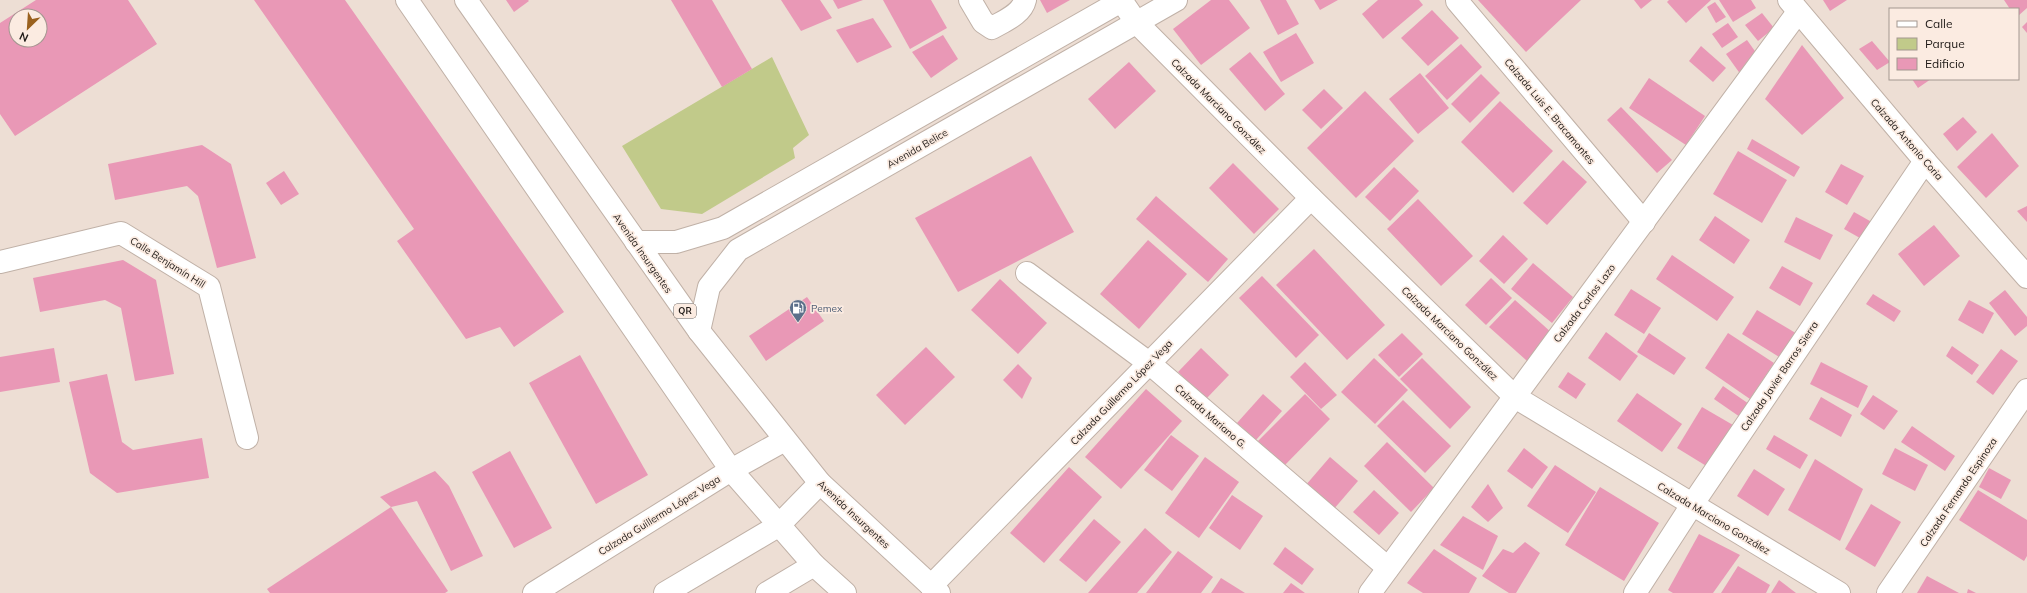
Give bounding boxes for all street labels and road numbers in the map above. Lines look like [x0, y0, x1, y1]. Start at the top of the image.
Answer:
street label: Calzada Marciano González [1168, 56, 1269, 157]
street label: Calzada Luis E. Bracamontes [1501, 56, 1598, 167]
street label: Calzada Antonio Coria [1868, 96, 1946, 183]
street label: Avenida Belice [885, 126, 950, 171]
street label: Avenida Insurgentes [610, 211, 675, 296]
street label: Calle Benjamín Hill [128, 234, 208, 291]
street label: Calzada Carlos Lazo [1551, 261, 1618, 345]
street label: Calzada Marciano González [1399, 284, 1501, 383]
road number: QR [674, 304, 696, 318]
street label: Calzada Javier Barros Sierra [1738, 319, 1821, 434]
street label: Calzada Guillermo López Vega [1068, 337, 1175, 448]
street label: Calzada Mariano G. [1172, 382, 1249, 451]
street label: Calzada Fernando Espinoza [1917, 435, 2000, 549]
street label: Calzada Guillermo López Vega [596, 472, 723, 558]
street label: Avenida Insurgentes [815, 477, 893, 551]
street label: Calzada Marciano González [1655, 480, 1773, 557]

